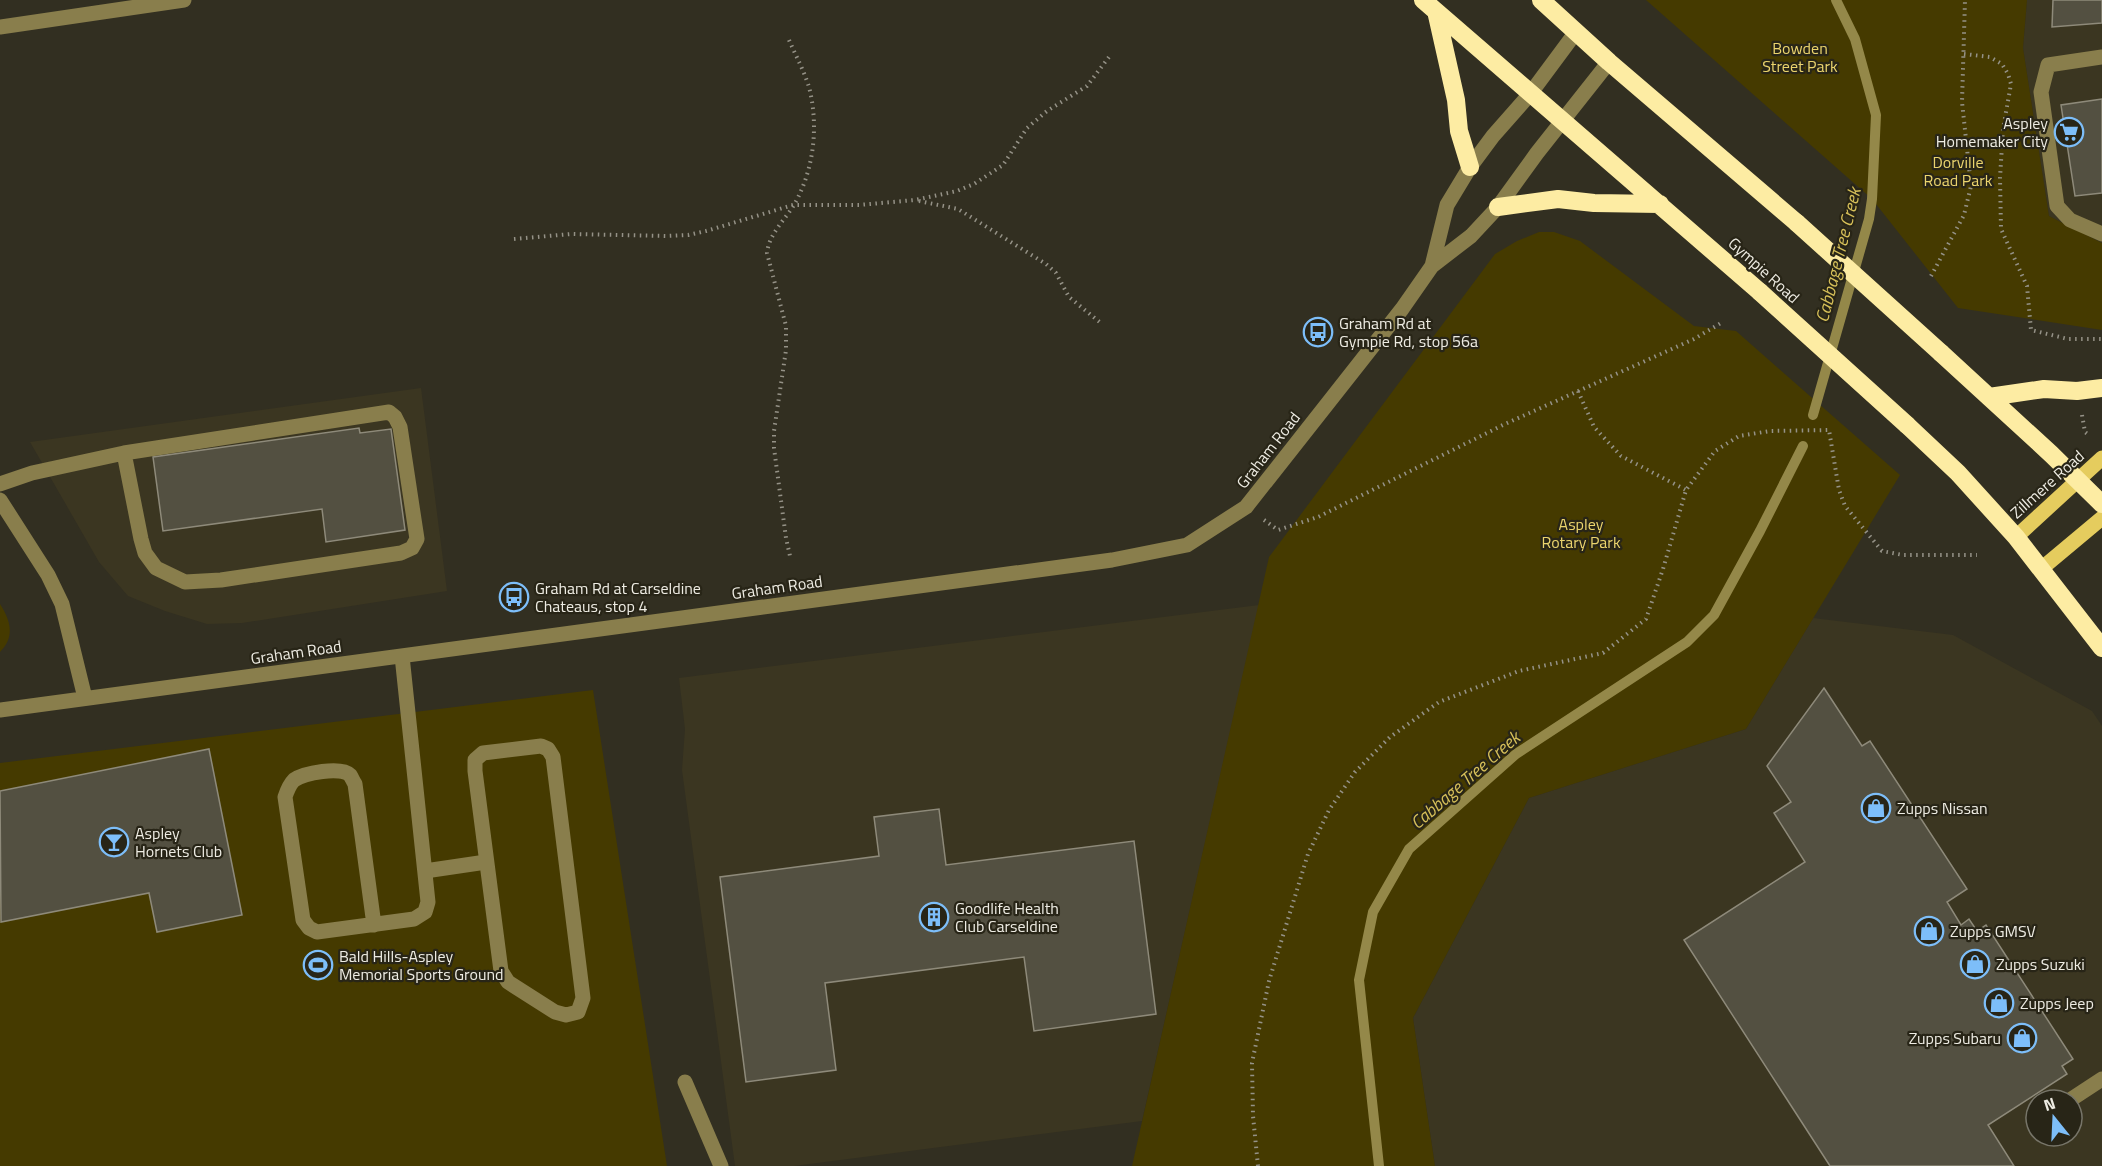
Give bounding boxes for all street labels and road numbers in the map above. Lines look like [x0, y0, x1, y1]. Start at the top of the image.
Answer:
street label: Gympie Road [1723, 231, 1805, 309]
street label: Graham Road [1230, 407, 1306, 493]
street label: Zillmere Road [2005, 444, 2089, 524]
street label: Graham Road [730, 569, 824, 605]
street label: Graham Road [249, 634, 343, 670]

